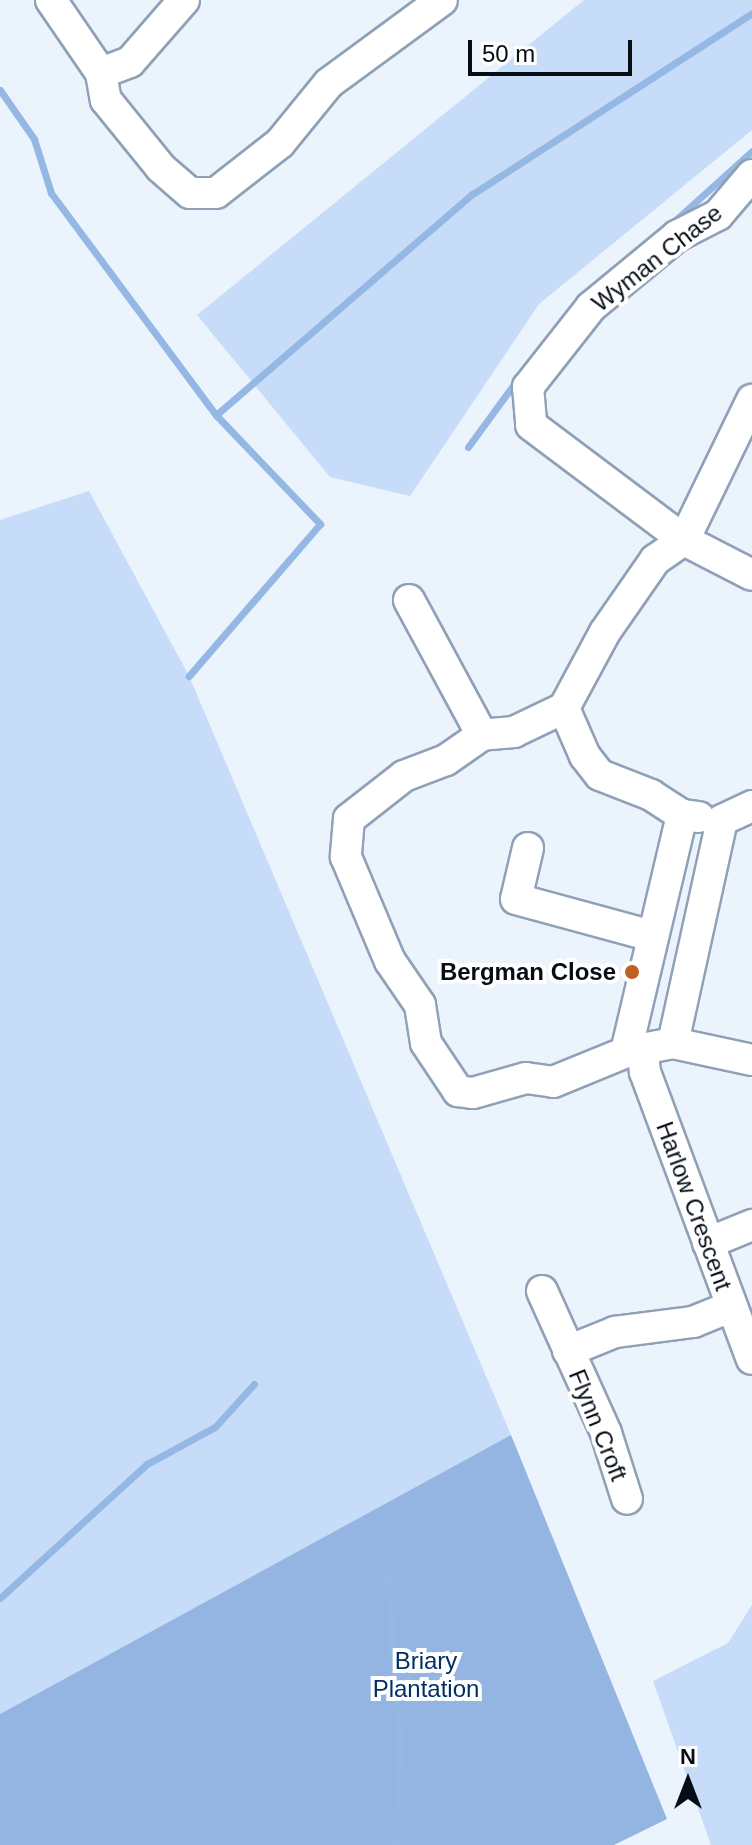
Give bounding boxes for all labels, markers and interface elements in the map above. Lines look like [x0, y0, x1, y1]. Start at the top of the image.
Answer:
scale bar [472, 24, 636, 74]
text: 50 m [482, 40, 535, 67]
street label: Wyman Chase [586, 198, 728, 318]
place label: Bergman Close [440, 958, 616, 986]
marker: Bergman Close [623, 963, 641, 981]
street label: Harlow Crescent [650, 1118, 738, 1294]
street label: Flynn Croft [563, 1365, 633, 1485]
park label: Briary Plantation [373, 1647, 479, 1703]
north arrow [648, 1741, 728, 1821]
text: N [680, 1744, 696, 1769]

